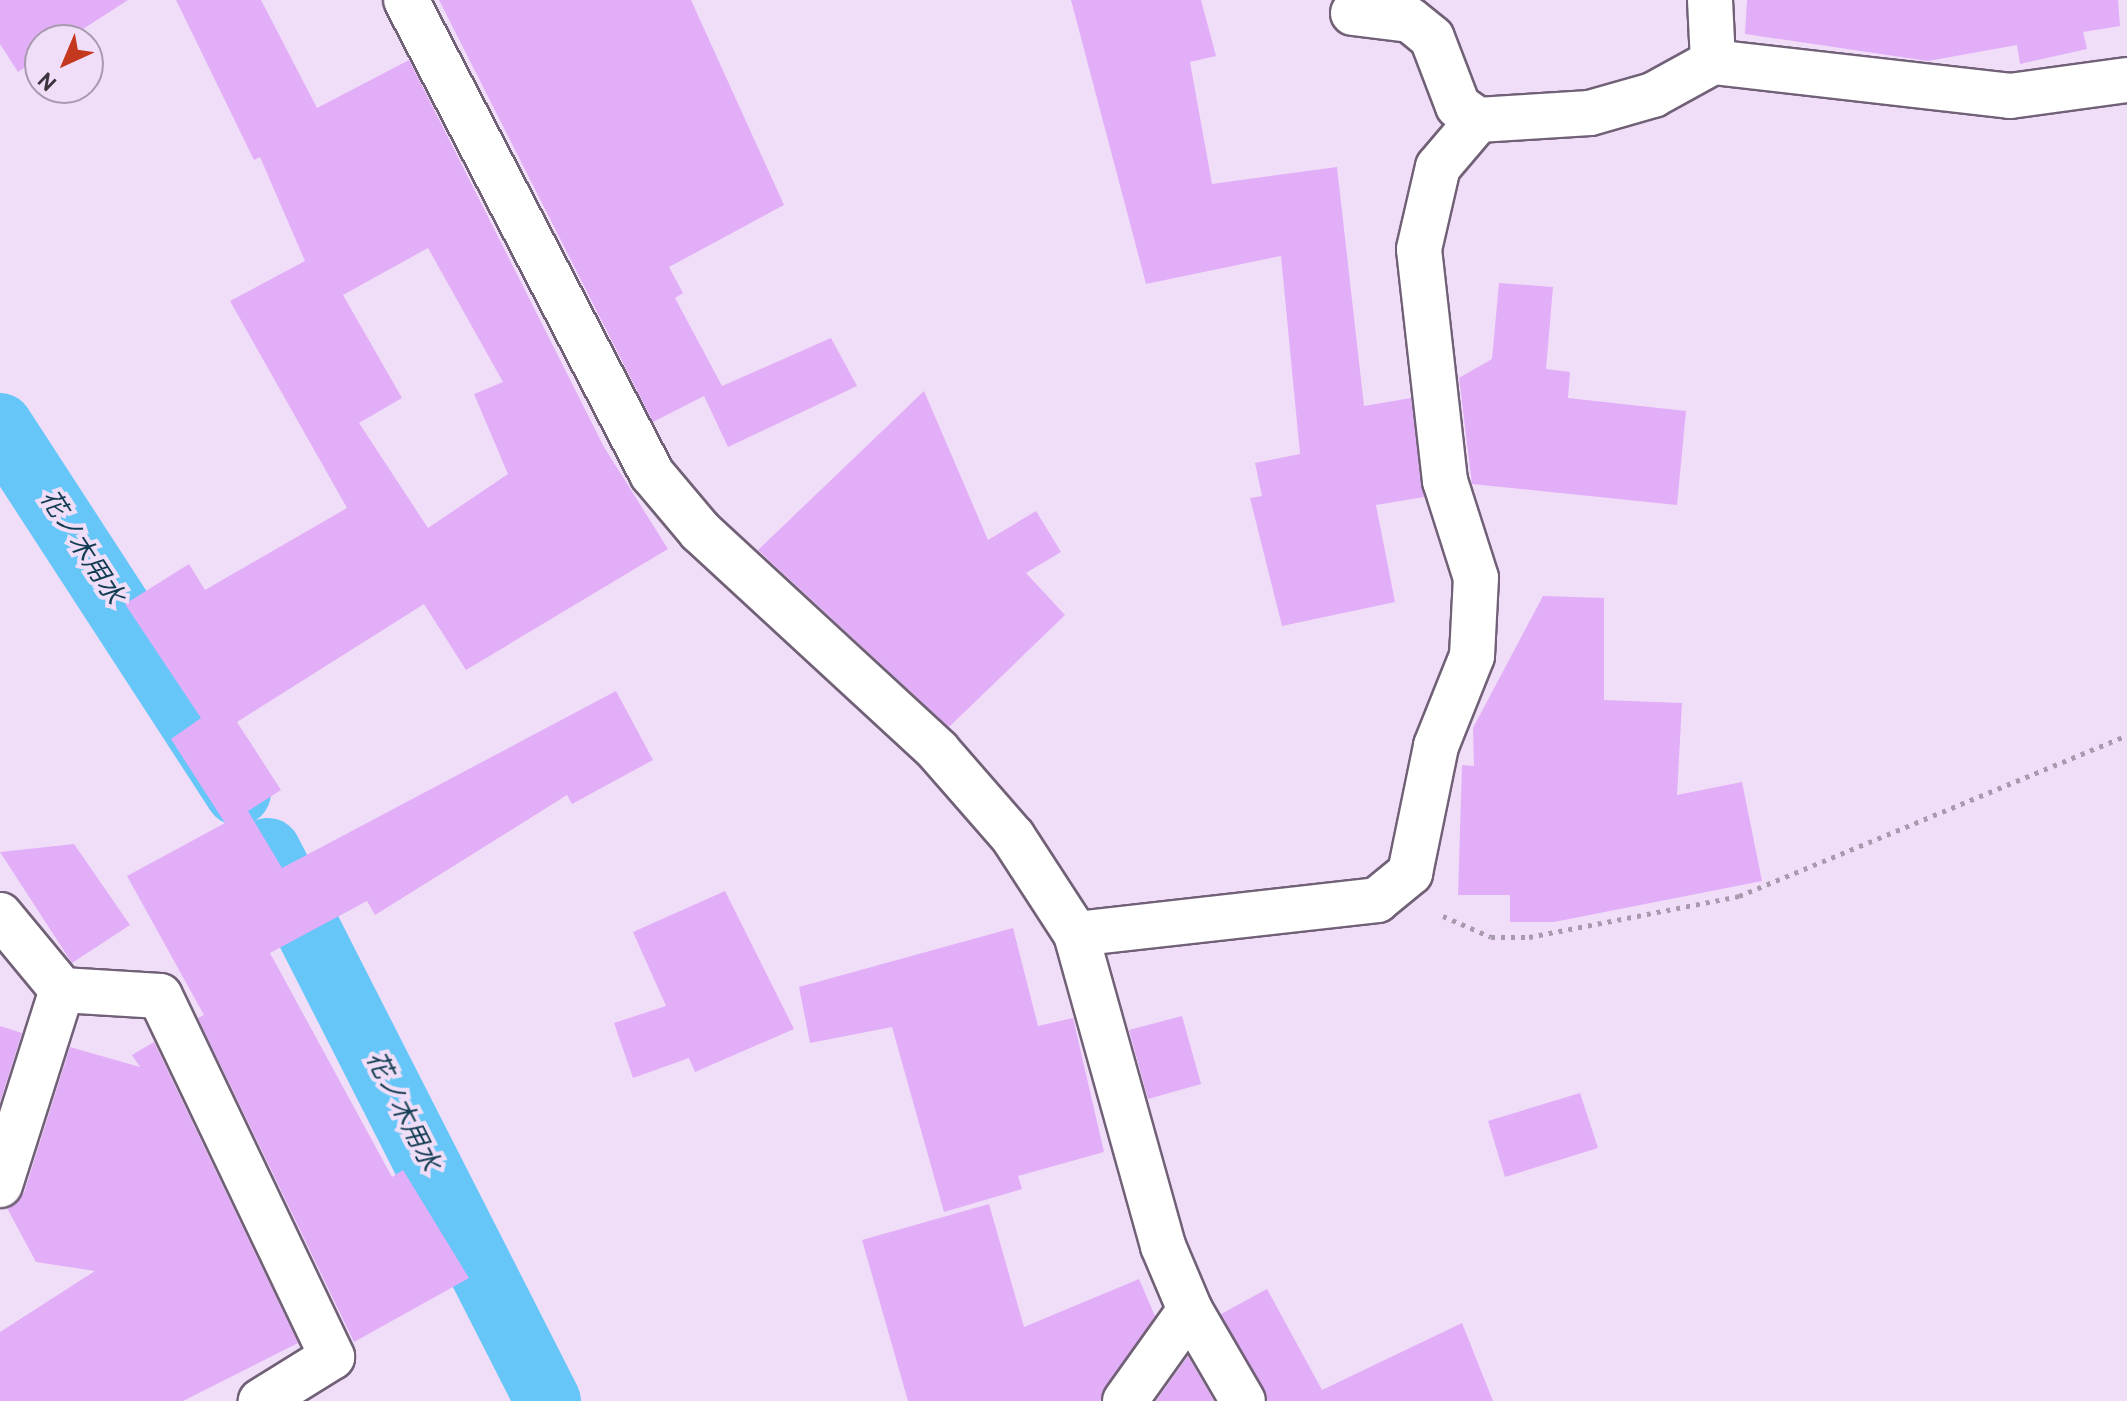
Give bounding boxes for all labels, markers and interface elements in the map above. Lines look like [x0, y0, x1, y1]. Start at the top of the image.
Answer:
north arrow [24, 24, 104, 104]
text: N [33, 65, 63, 95]
water label: 花ノ木用水 [32, 485, 128, 611]
water label: 花ノ木用水 [358, 1047, 444, 1177]

